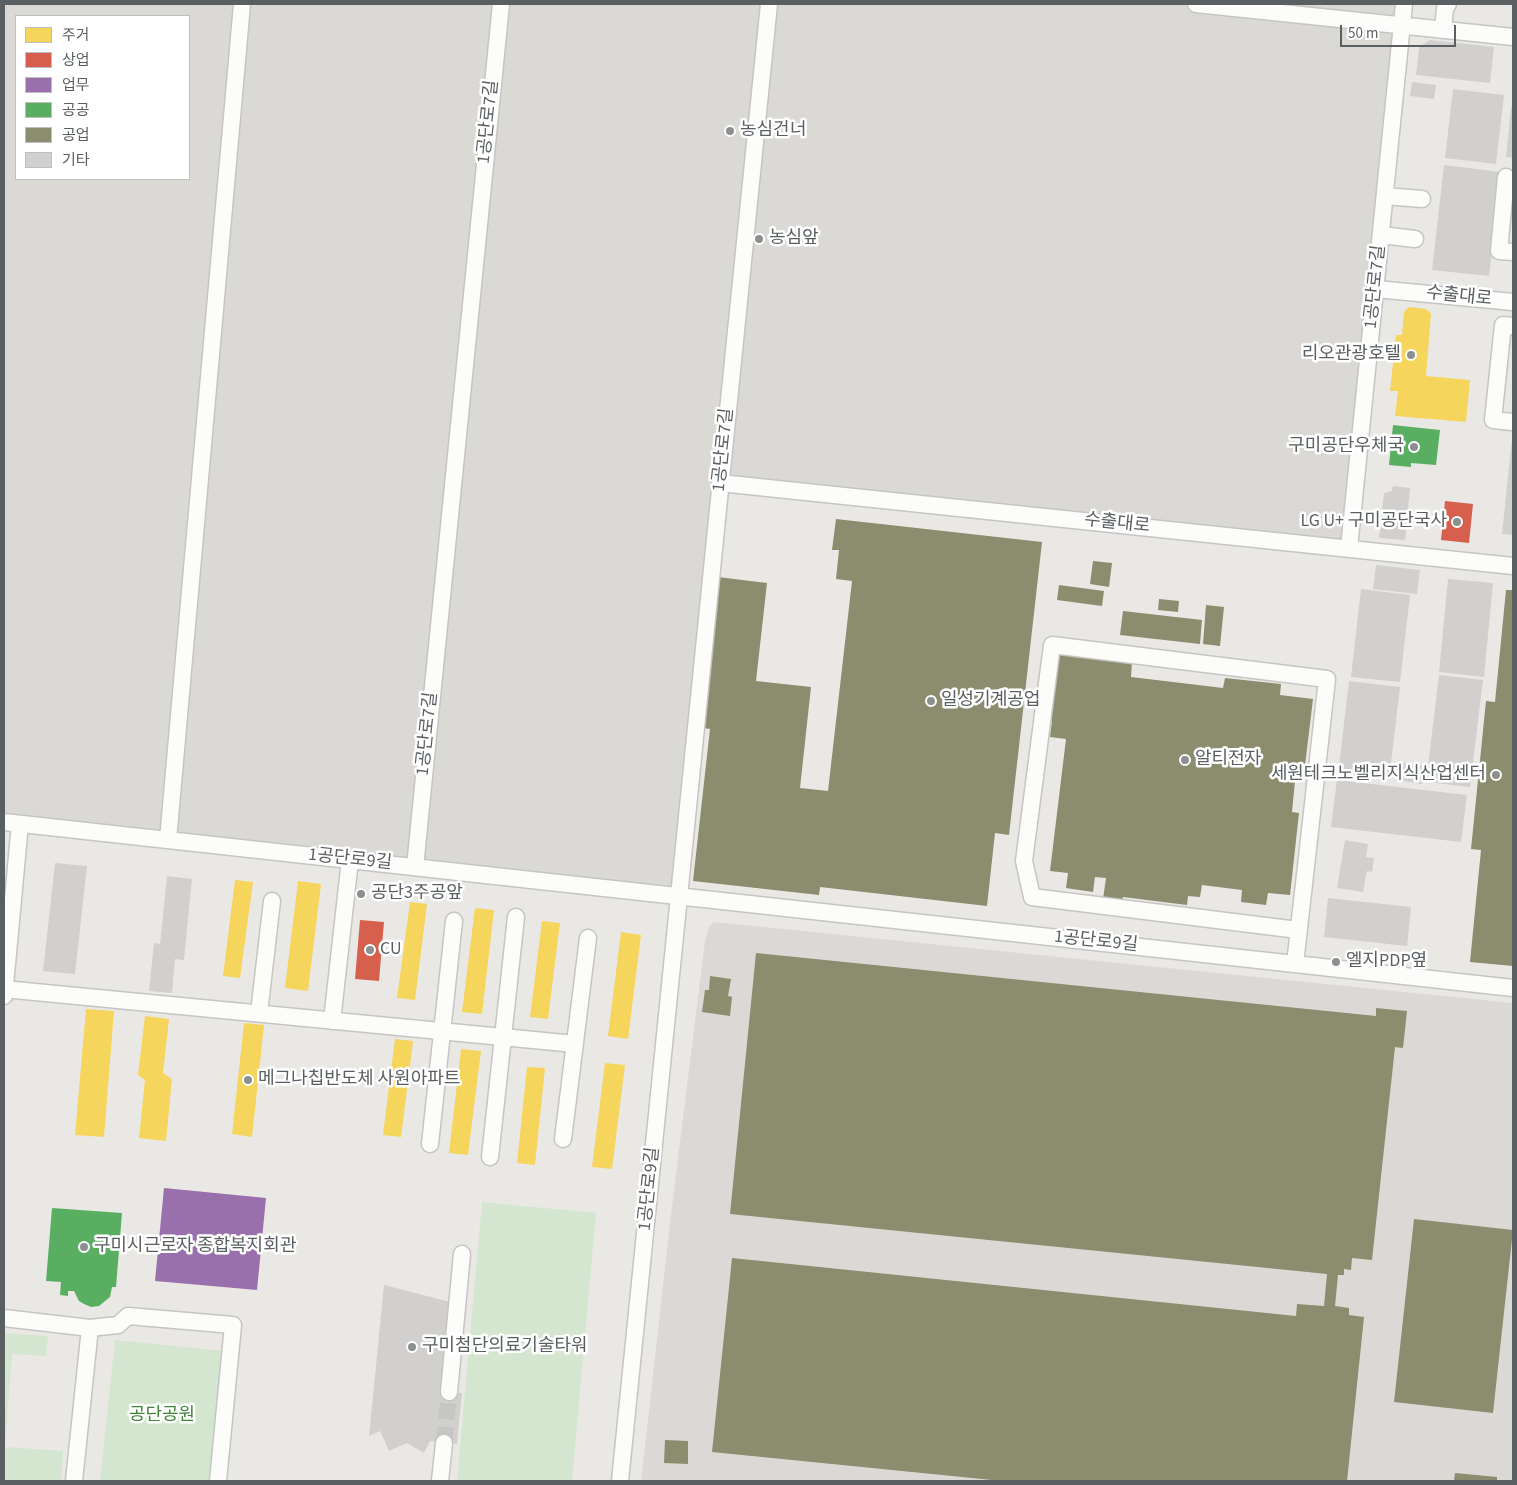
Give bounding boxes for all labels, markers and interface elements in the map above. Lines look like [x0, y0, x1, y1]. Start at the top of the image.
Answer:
legend [15, 15, 190, 180]
scale bar [1342, 15, 1458, 47]
text: 50 m [1348, 23, 1378, 44]
text: 주거 [62, 25, 90, 46]
text: 상업 [62, 50, 90, 71]
text: 업무 [62, 75, 90, 96]
street label: 1공단로7길 [474, 79, 504, 165]
text: 공공 [62, 100, 90, 121]
place label: 농심건너 [740, 120, 806, 142]
text: 공업 [62, 125, 90, 146]
marker: 농심건너 [724, 125, 736, 137]
text: 기타 [62, 150, 90, 171]
place label: 농심앞 [769, 228, 819, 250]
marker: 농심앞 [753, 233, 765, 245]
street label: 1공단로7길 [1361, 244, 1391, 330]
street label: 수출대로 [1425, 283, 1493, 311]
place label: 리오관광호텔 [1302, 344, 1401, 366]
marker: 리오관광호텔 [1405, 349, 1417, 361]
street label: 1공단로7길 [709, 407, 739, 493]
place label: 구미공단우체국 [1288, 436, 1404, 458]
marker: 구미공단우체국 [1408, 441, 1420, 453]
street label: 수출대로 [1083, 510, 1151, 538]
place label: LG U+ 구미공단국사 [1300, 511, 1447, 533]
marker: LG U+ 구미공단국사 [1451, 516, 1463, 528]
place label: 일성기계공업 [941, 690, 1040, 712]
street label: 1공단로7길 [413, 691, 443, 777]
marker: 일성기계공업 [925, 695, 937, 707]
place label: 알티전자 [1195, 749, 1261, 771]
marker: 알티전자 [1179, 754, 1191, 766]
place label: 세원테크노벨리지식산업센터 [1271, 764, 1486, 786]
marker: 세원테크노벨리지식산업센터 [1490, 769, 1502, 781]
street label: 1공단로9길 [307, 845, 393, 875]
place label: 공단3주공앞 [371, 883, 463, 905]
marker: 공단3주공앞 [355, 888, 367, 900]
street label: 1공단로9길 [1053, 927, 1139, 957]
place label: CU [380, 939, 402, 961]
marker: CU [364, 944, 376, 956]
place label: 엘지PDP옆 [1346, 951, 1427, 973]
marker: 엘지PDP옆 [1330, 956, 1342, 968]
place label: 메그나칩반도체 사원아파트 [258, 1069, 460, 1091]
marker: 메그나칩반도체 사원아파트 [242, 1074, 254, 1086]
street label: 1공단로9길 [635, 1146, 665, 1232]
place label: 구미시근로자 종합복지회관 [94, 1236, 296, 1258]
marker: 구미시근로자 종합복지회관 [78, 1241, 90, 1253]
place label: 구미첨단의료기술타워 [422, 1336, 588, 1358]
marker: 구미첨단의료기술타워 [406, 1341, 418, 1353]
park label: 공단공원 [129, 1405, 195, 1427]

